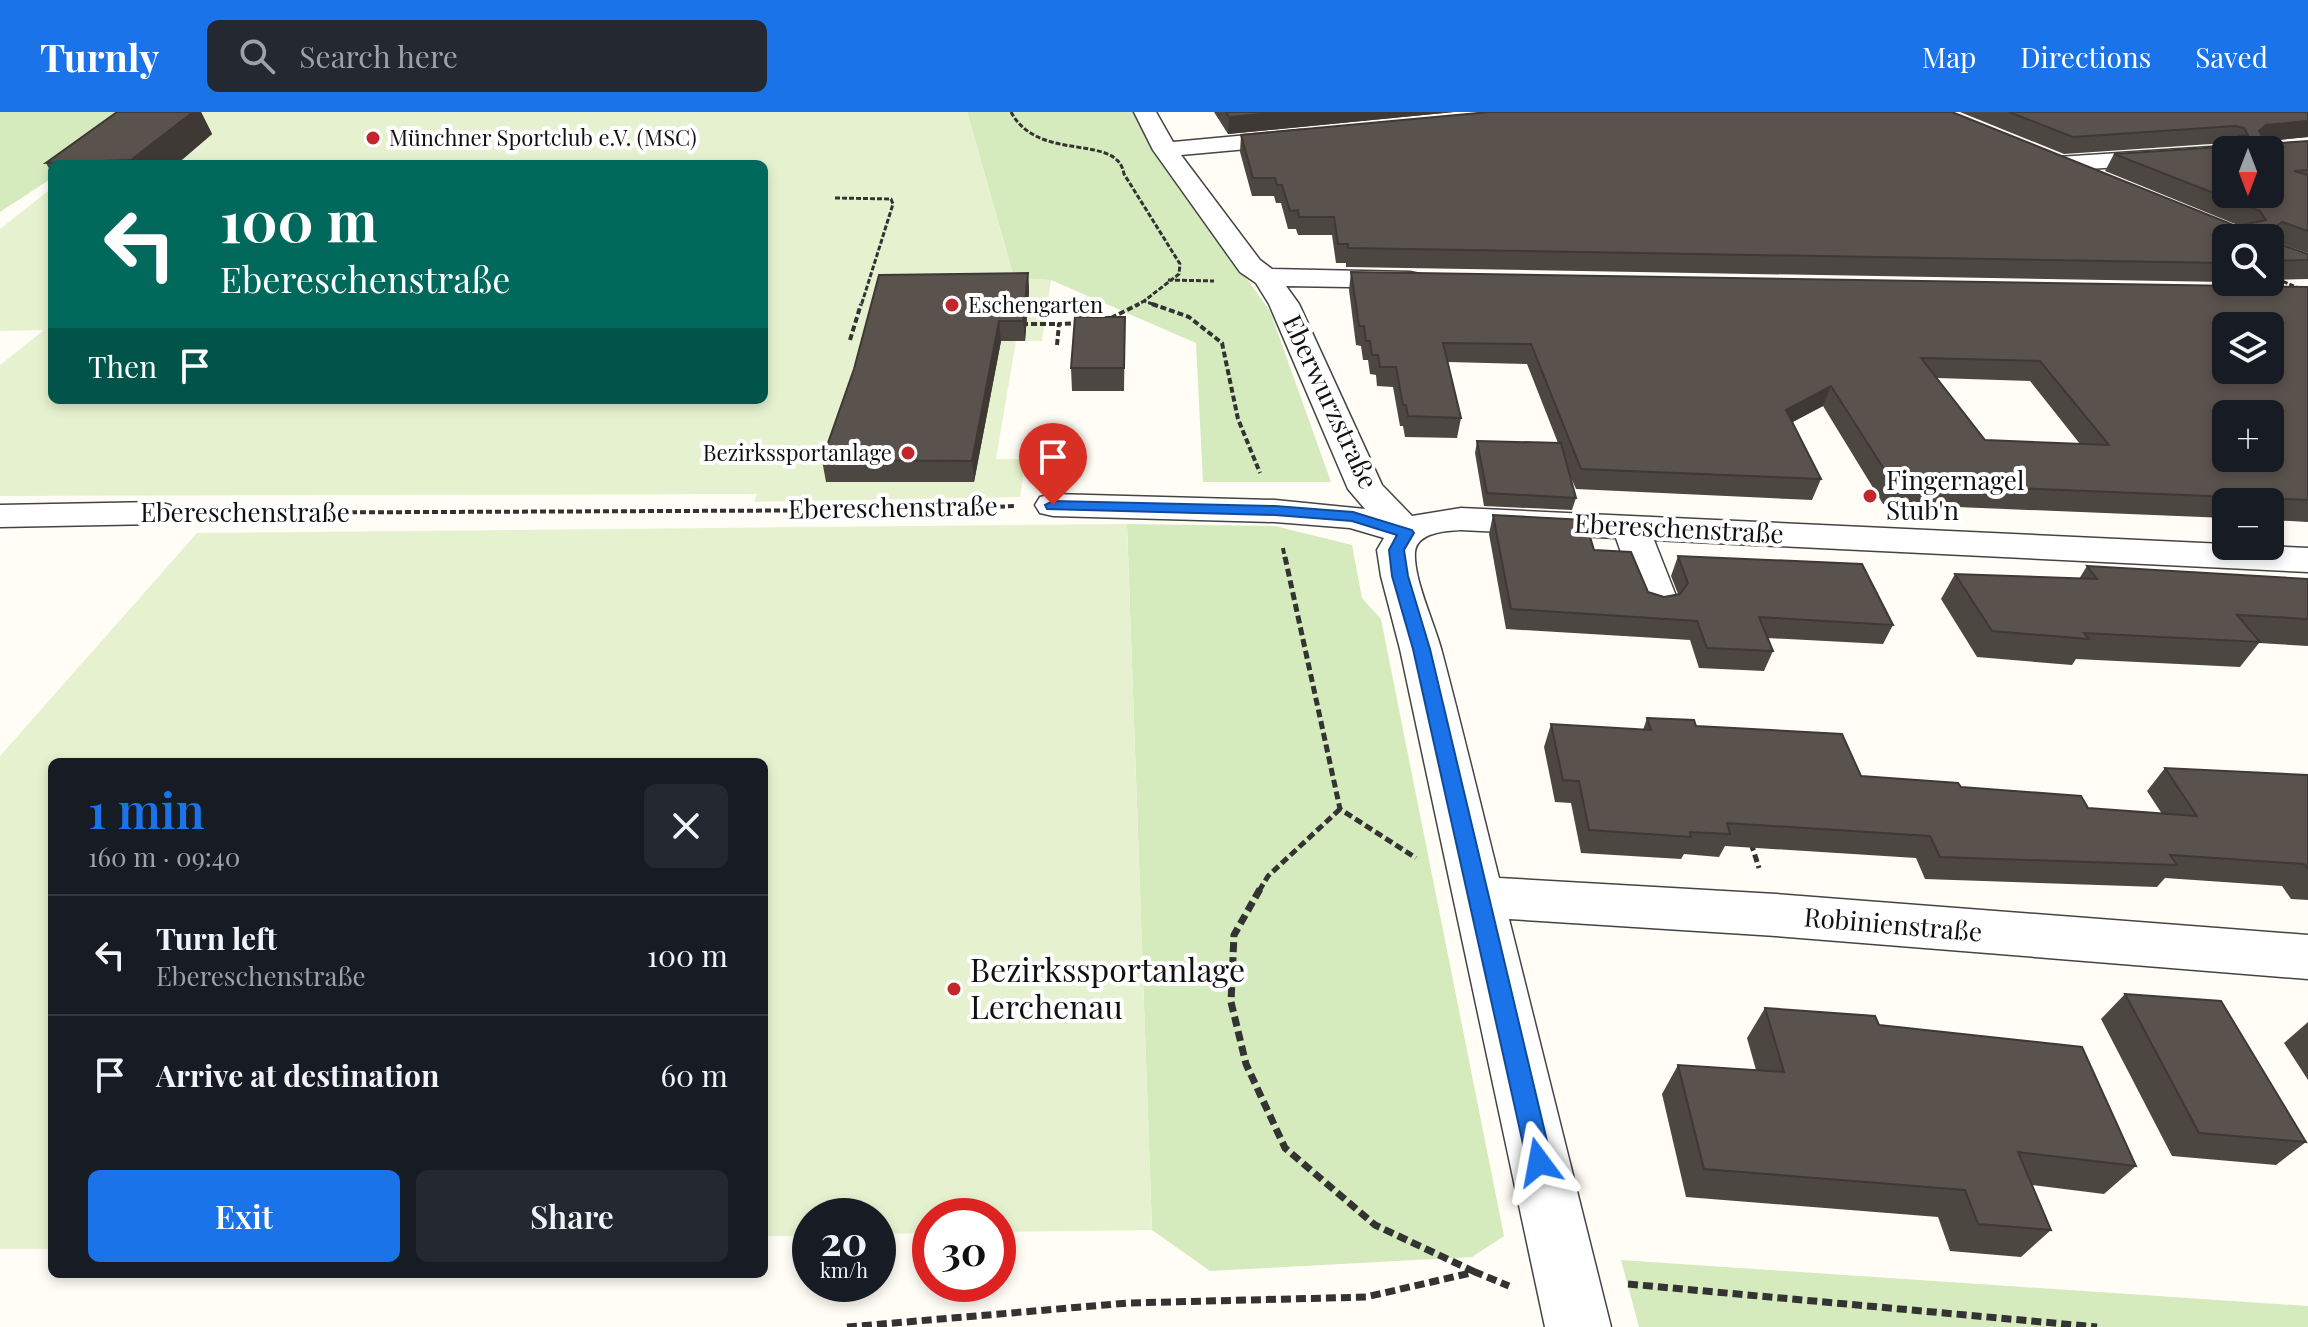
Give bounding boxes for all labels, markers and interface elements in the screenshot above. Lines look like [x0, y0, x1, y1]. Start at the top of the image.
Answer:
search box [207, 20, 767, 92]
text: Turnly [40, 31, 159, 82]
icon: search [235, 34, 279, 78]
text: Search here [299, 36, 458, 76]
text: Map [1922, 38, 1976, 75]
text: Directions [2020, 38, 2151, 75]
text: Saved [2195, 38, 2268, 75]
place label: Münchner Sportclub e.V. (MSC) [389, 122, 697, 152]
marker: Münchner Sportclub e.V. (MSC) [364, 129, 382, 147]
north arrow [2212, 136, 2284, 208]
map controls [2212, 136, 2284, 560]
text: 100 m [220, 182, 377, 257]
icon: left [88, 192, 192, 296]
button: search [2212, 224, 2284, 296]
text: Ebereschenstraße [220, 254, 510, 302]
place label: Eschengarten [968, 289, 1103, 319]
marker: Eschengarten [943, 296, 961, 314]
street label: Eberwurzstraße [1276, 309, 1387, 494]
button: layers [2212, 312, 2284, 384]
icon: arrive [173, 344, 217, 388]
text: Then [88, 346, 157, 386]
button: + [2212, 400, 2284, 472]
pin [1019, 423, 1087, 505]
icon: arrive [1031, 435, 1075, 479]
place label: Bezirkssportanlage [703, 437, 892, 467]
marker: Bezirkssportanlage [899, 444, 917, 462]
place label: Fingernagel Stub'n [1886, 462, 2024, 527]
street label: Ebereschenstraße [788, 487, 998, 526]
marker: Fingernagel Stub'n [1861, 487, 1879, 505]
button: − [2212, 488, 2284, 560]
street label: Ebereschenstraße [140, 494, 350, 529]
street label: Ebereschenstraße [1573, 505, 1785, 550]
text: 1 min [88, 777, 205, 841]
button: close [644, 784, 728, 868]
text: 160 m · 09:40 [88, 839, 240, 874]
street label: Robinienstraße [1803, 898, 1984, 949]
text: Turn left [156, 918, 277, 958]
icon: left [88, 933, 132, 977]
text: 100 m [647, 935, 728, 975]
place label: Bezirkssportanlage Lerchenau [970, 947, 1245, 1027]
text: Ebereschenstraße [156, 958, 366, 993]
marker: Bezirkssportanlage Lerchenau [945, 980, 963, 998]
icon: arrive [88, 1053, 132, 1097]
text: Arrive at destination [156, 1055, 439, 1095]
text: 60 m [660, 1055, 728, 1095]
position arrow [1497, 1120, 1581, 1204]
button: Exit [88, 1170, 400, 1262]
button: Share [416, 1170, 728, 1262]
speed limit sign: 30 [912, 1198, 1016, 1302]
text: 20 [821, 1213, 867, 1266]
text: km/h [820, 1256, 868, 1283]

